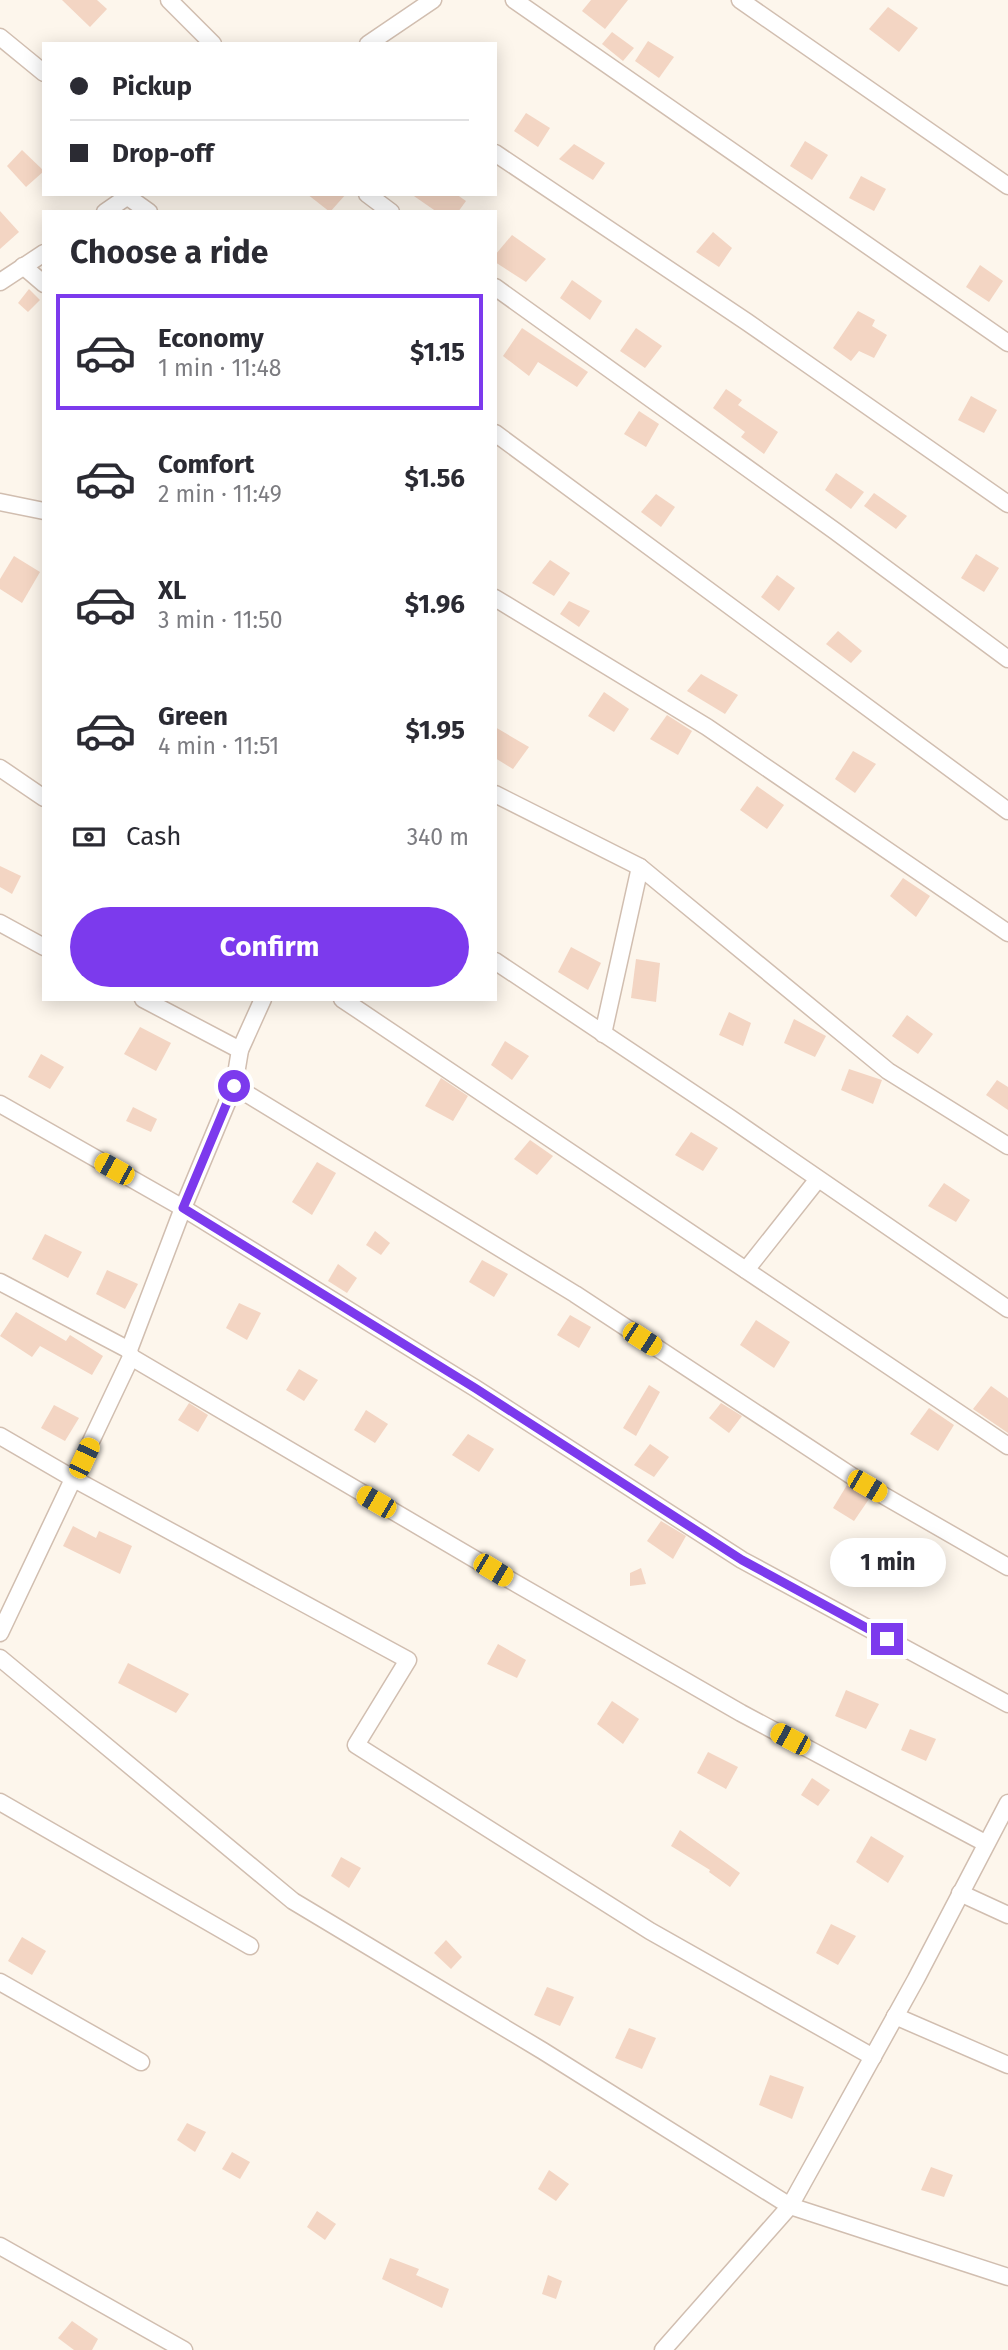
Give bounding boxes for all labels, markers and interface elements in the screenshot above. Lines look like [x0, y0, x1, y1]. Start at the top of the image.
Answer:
text: Pickup [112, 71, 192, 102]
text: Drop-off [112, 138, 214, 169]
text: Choose a ride [70, 233, 268, 271]
icon: car [74, 321, 137, 384]
text: Economy [158, 323, 264, 354]
text: $1.15 [410, 337, 465, 368]
text: 1 min · 11:48 [158, 354, 281, 382]
icon: car [74, 447, 137, 510]
text: Comfort [158, 449, 254, 480]
text: $1.56 [404, 463, 465, 494]
text: 2 min · 11:49 [158, 480, 282, 508]
icon: car [74, 573, 137, 636]
text: XL [158, 575, 186, 606]
text: $1.96 [405, 589, 465, 620]
text: 3 min · 11:50 [158, 606, 283, 634]
icon: car [74, 699, 137, 762]
text: Green [158, 701, 228, 732]
text: $1.95 [405, 715, 465, 746]
text: 4 min · 11:51 [158, 732, 279, 760]
icon: cash [70, 818, 108, 856]
text: Cash [126, 821, 182, 852]
text: 340 m [407, 823, 469, 851]
button: Confirm [70, 907, 469, 987]
route start [218, 1070, 250, 1102]
car [91, 1150, 138, 1188]
car [619, 1319, 666, 1359]
car [66, 1435, 103, 1481]
car [844, 1466, 891, 1506]
car [353, 1482, 400, 1522]
callout: 1 min [829, 1538, 945, 1586]
text: 1 min [860, 1548, 916, 1576]
car [470, 1550, 517, 1590]
route end [871, 1623, 903, 1655]
car [767, 1720, 814, 1758]

